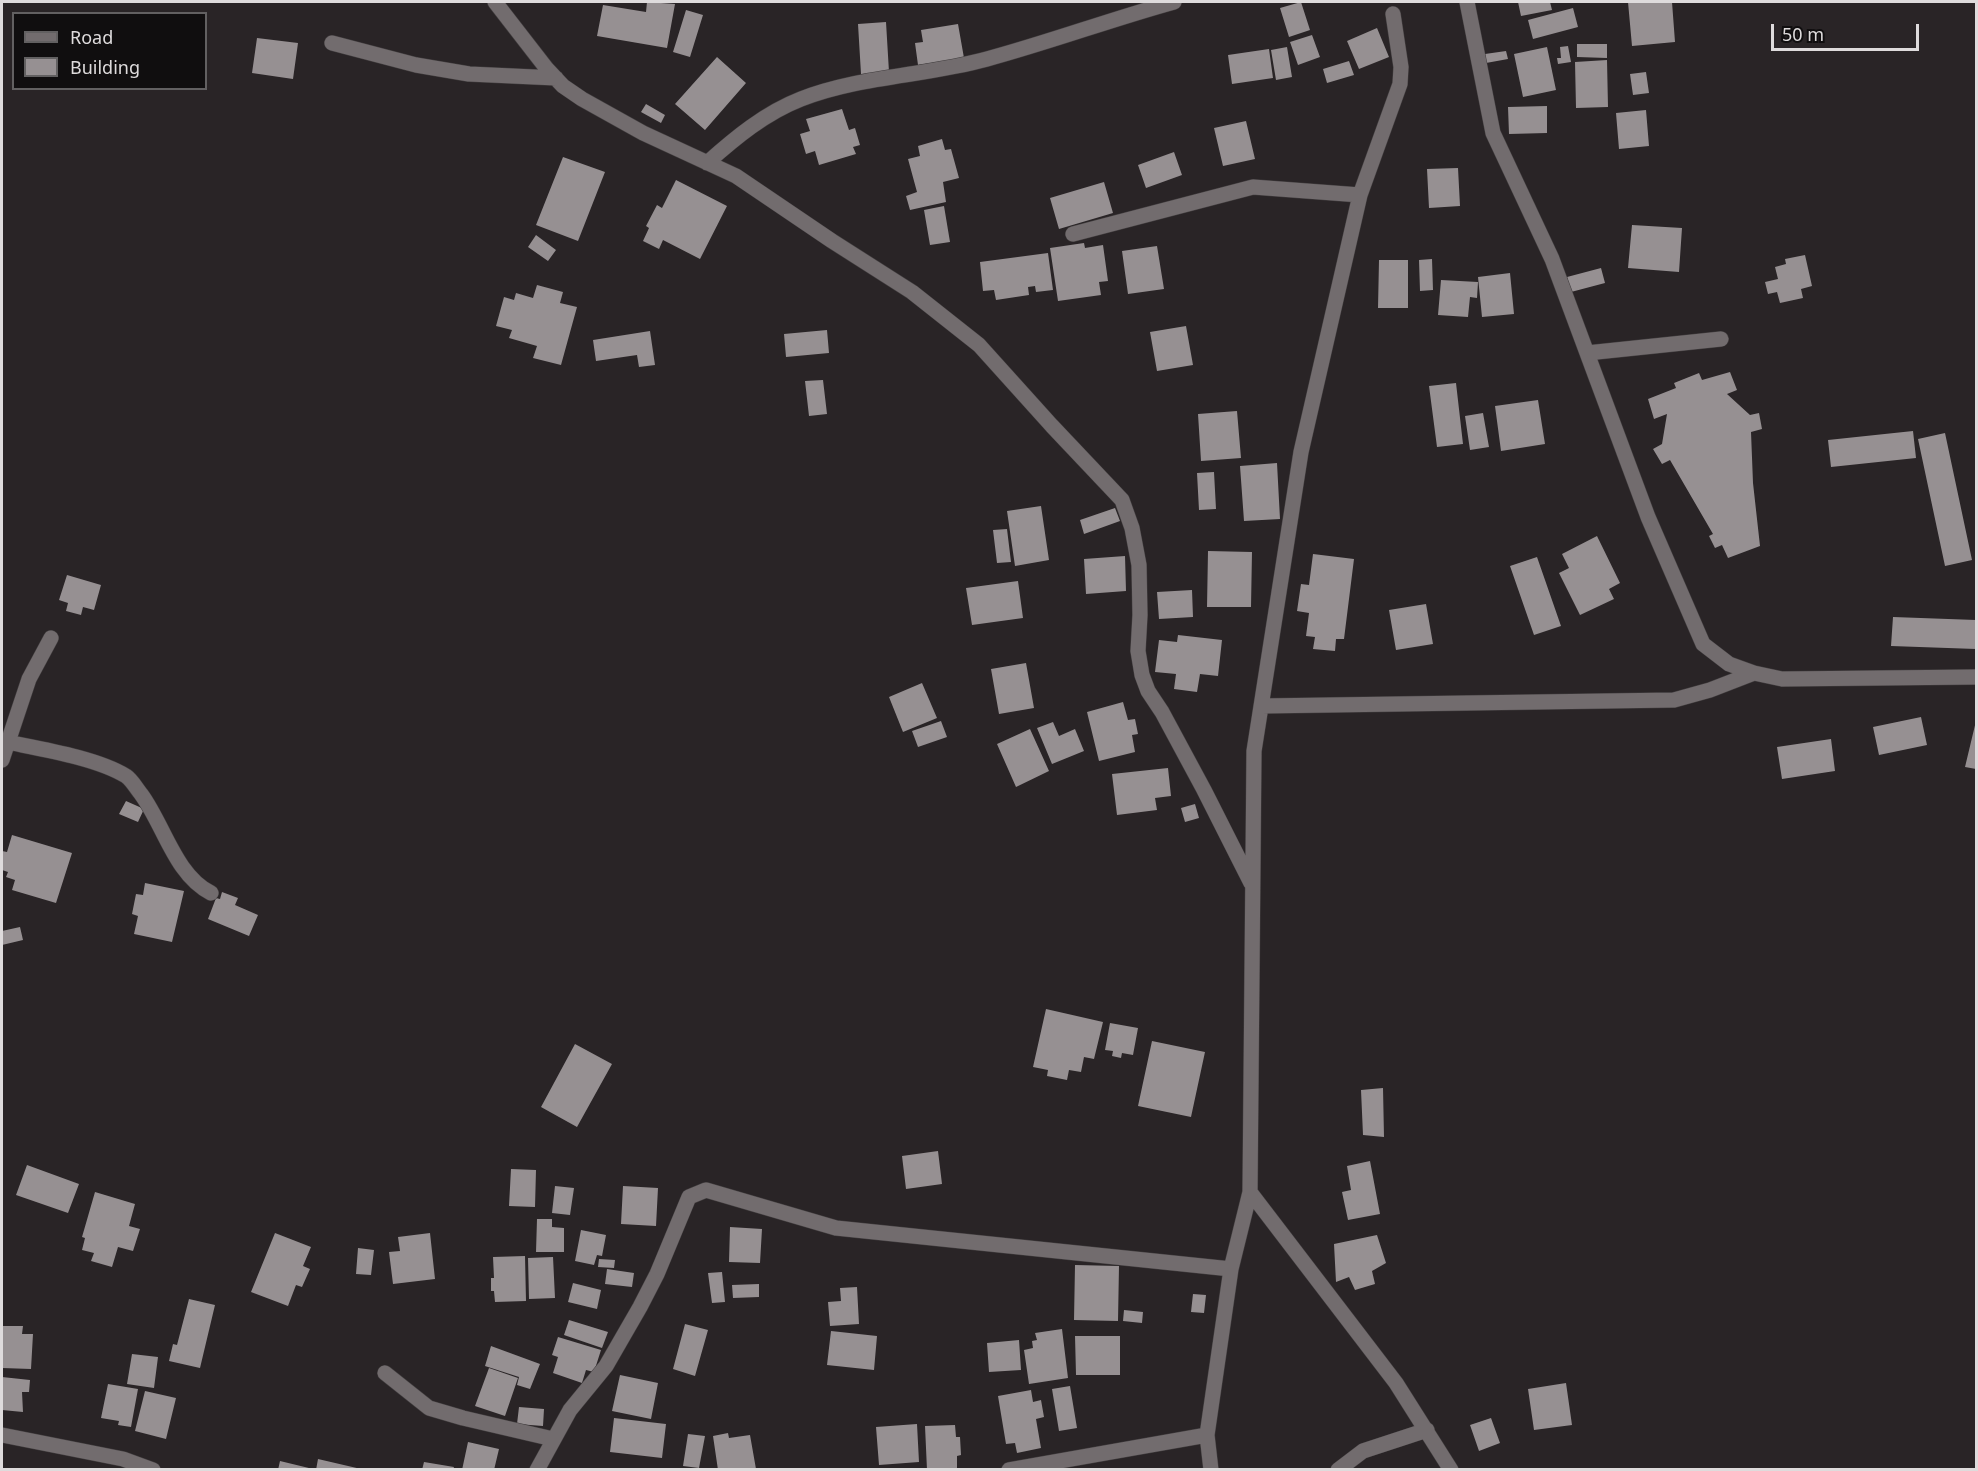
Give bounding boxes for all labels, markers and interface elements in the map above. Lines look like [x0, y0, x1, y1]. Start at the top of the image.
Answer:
legend [12, 12, 207, 90]
scale bar [1774, 12, 1922, 50]
text: 50 m [1782, 22, 1824, 46]
text: Road [70, 25, 113, 49]
text: Building [70, 55, 140, 79]

